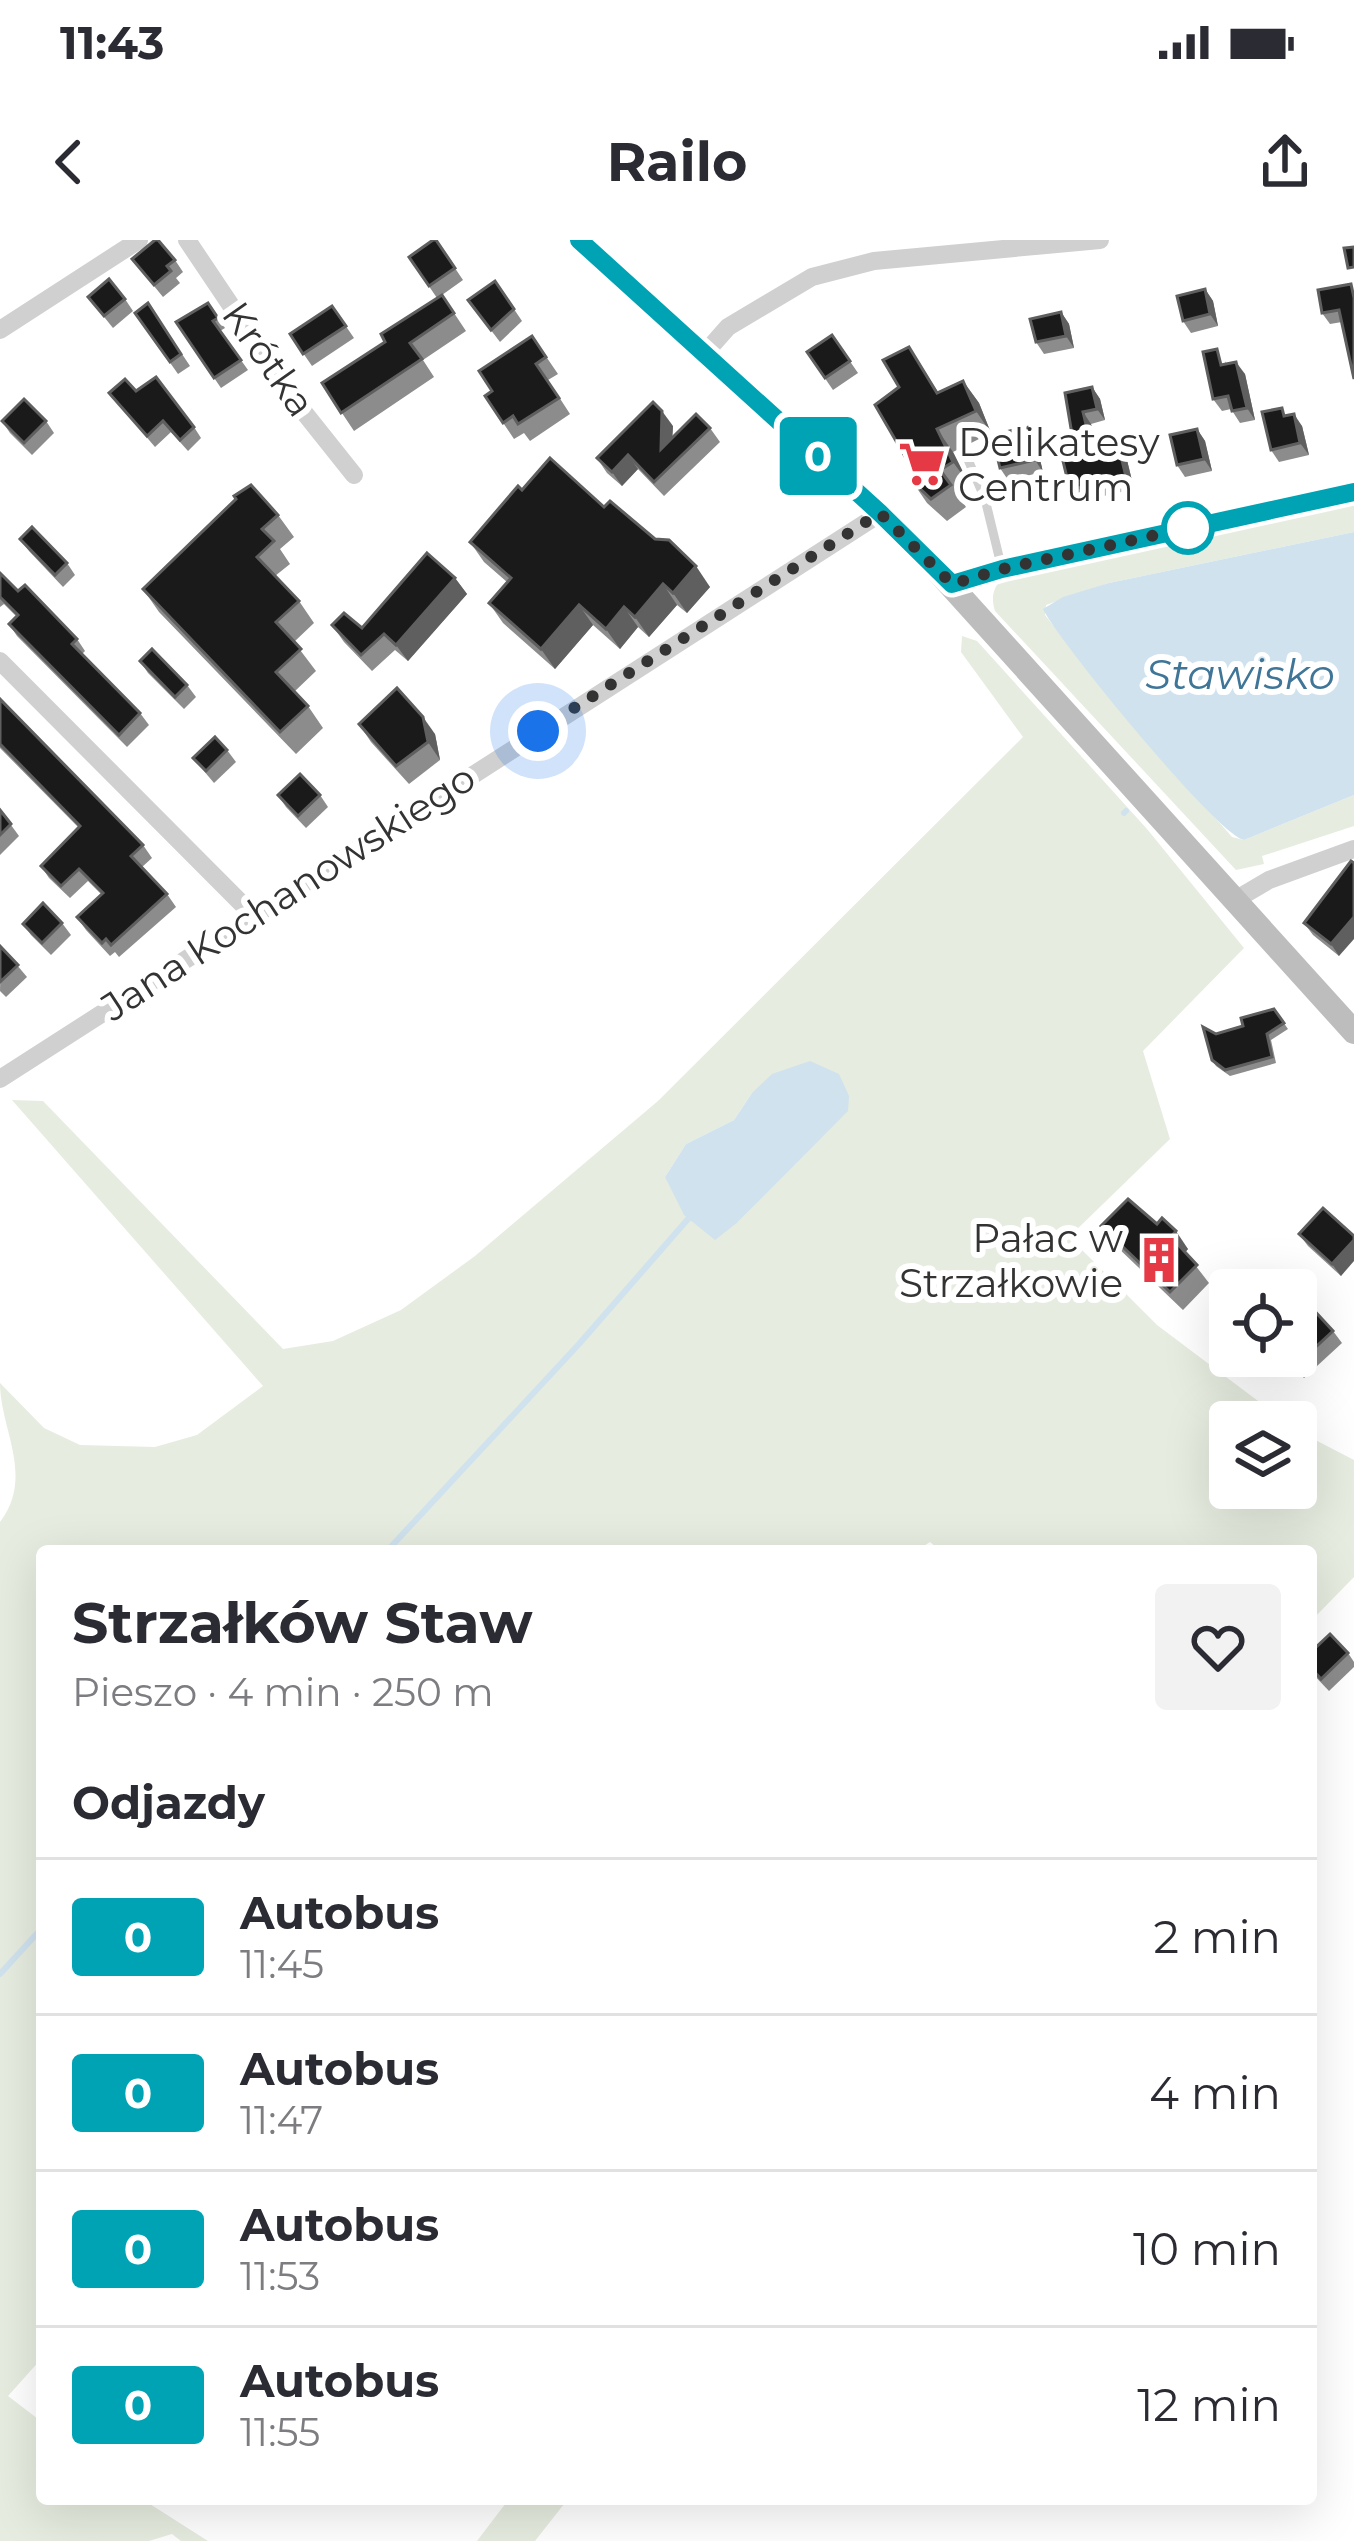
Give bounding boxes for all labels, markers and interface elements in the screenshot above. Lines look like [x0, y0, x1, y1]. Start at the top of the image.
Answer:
text: 11:43 [60, 15, 164, 70]
icon: back [36, 129, 102, 195]
text: Railo [607, 129, 747, 195]
icon: share [1252, 129, 1318, 195]
street label: Krótka [212, 293, 326, 425]
line badge: 0 [779, 417, 857, 495]
place label: Delikatesy Centrum [958, 418, 1160, 511]
text: 0 [804, 430, 832, 482]
supermarket icon: Delikatesy Centrum [897, 439, 947, 489]
unlabelled marker [1163, 503, 1213, 553]
water label: Stawisko [1145, 648, 1335, 700]
your location [508, 701, 568, 761]
street label: Jana Kochanowskiego [91, 753, 484, 1031]
place label: Pałac w Strzałkowie [899, 1214, 1123, 1307]
building icon: Pałac w Strzałkowie [1134, 1235, 1184, 1285]
map controls [1209, 1269, 1317, 1509]
button: locate [1209, 1269, 1317, 1377]
button: layers [1209, 1401, 1317, 1509]
button: heart [1155, 1584, 1281, 1710]
text: Strzałków Staw [72, 1588, 533, 1657]
text: Pieszo · 4 min · 250 m [72, 1668, 494, 1716]
text: Odjazdy [72, 1775, 265, 1830]
text: Autobus [240, 1885, 439, 1940]
text: 2 min [1153, 1909, 1281, 1964]
text: 0 [124, 1911, 152, 1963]
text: 11:45 [240, 1940, 324, 1988]
text: Autobus [240, 2041, 439, 2096]
text: 4 min [1149, 2065, 1281, 2120]
text: 0 [124, 2067, 152, 2119]
text: 11:47 [240, 2096, 323, 2144]
text: Autobus [240, 2197, 439, 2252]
text: 10 min [1133, 2221, 1281, 2276]
text: 0 [124, 2223, 152, 2275]
text: 11:53 [240, 2252, 320, 2300]
text: Autobus [240, 2353, 439, 2408]
text: 12 min [1137, 2377, 1281, 2432]
text: 0 [124, 2379, 152, 2431]
text: 11:55 [240, 2408, 320, 2456]

